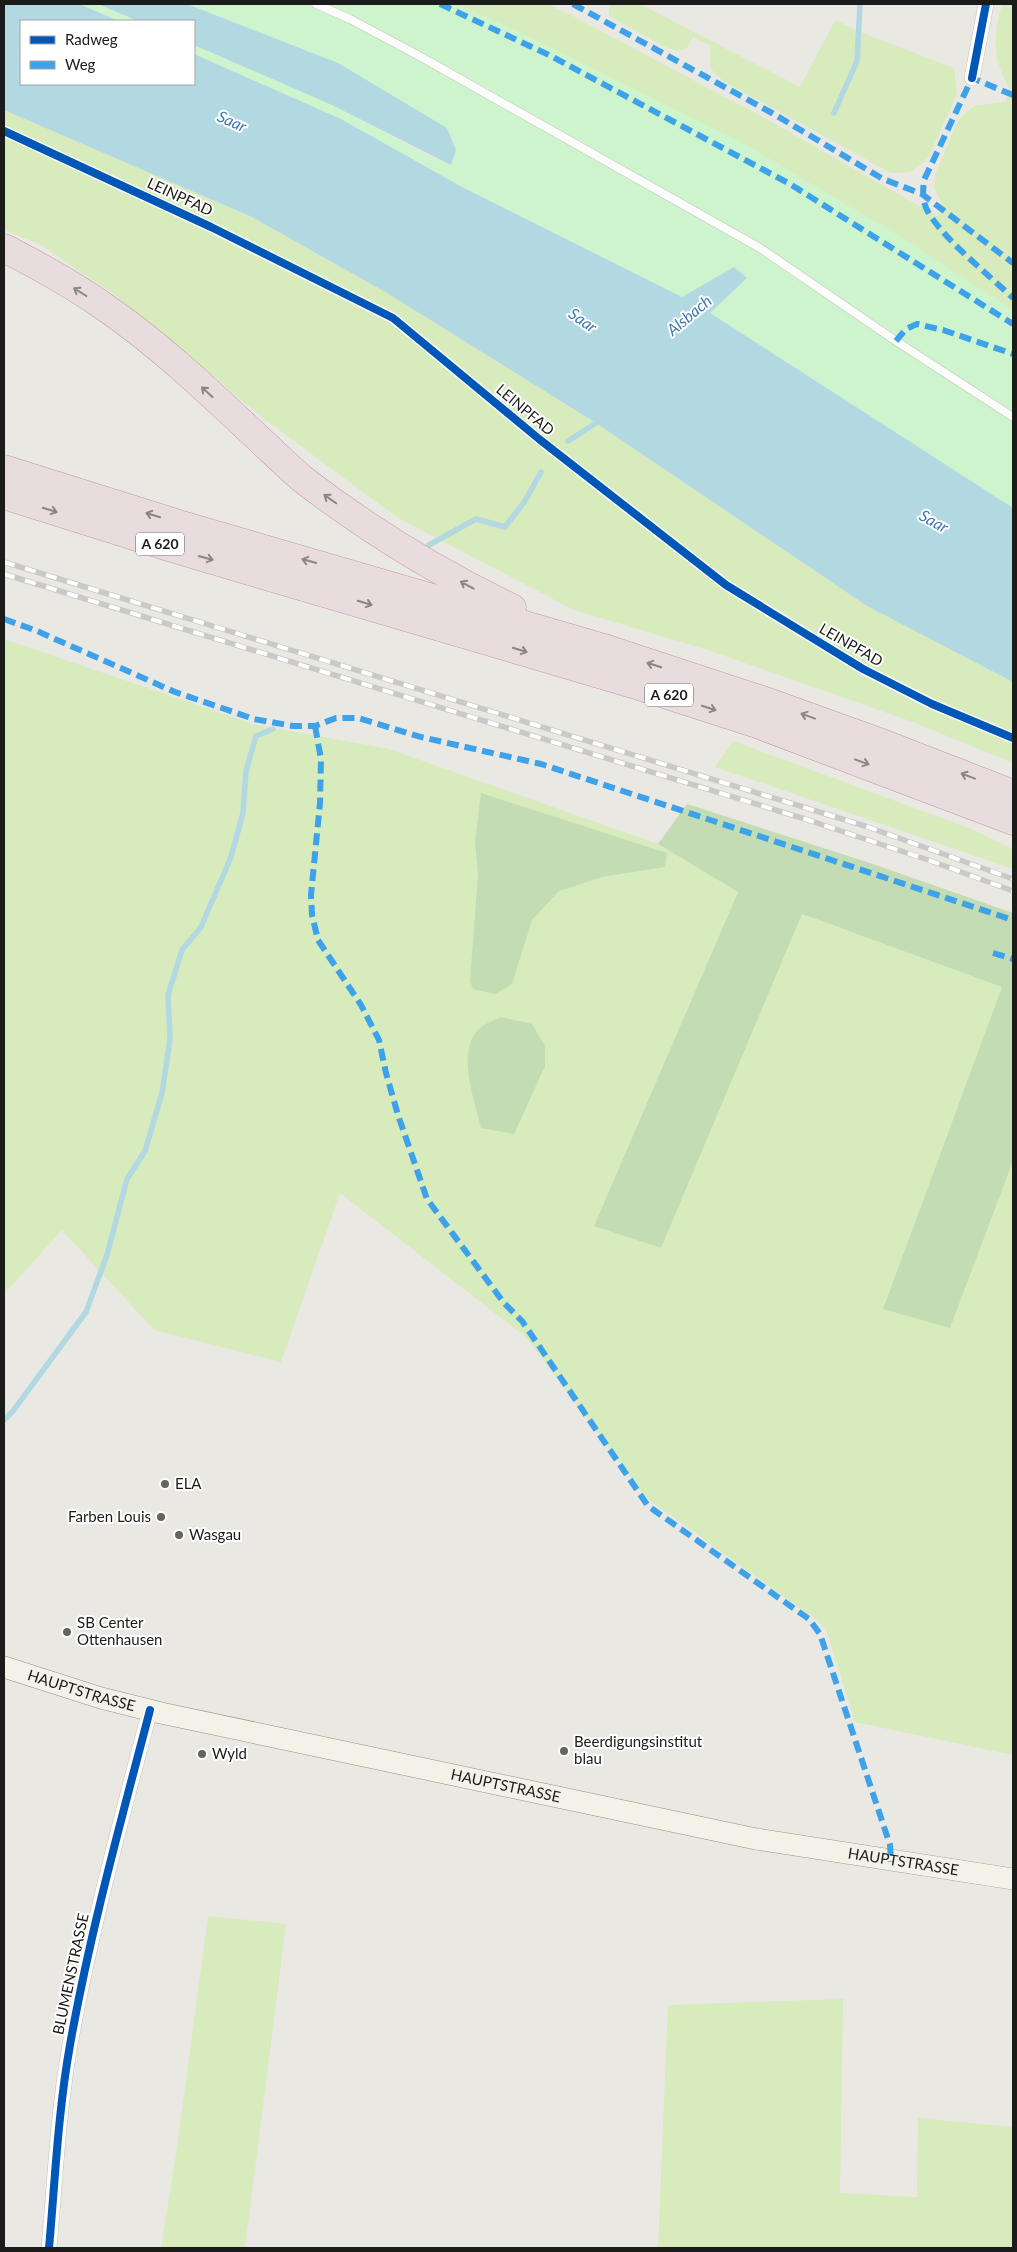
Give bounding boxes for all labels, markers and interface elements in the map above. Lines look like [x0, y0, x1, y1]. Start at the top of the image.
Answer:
legend [20, 20, 195, 85]
text: Radweg [65, 30, 118, 48]
text: Weg [65, 55, 96, 73]
water label: Saar [215, 106, 250, 136]
street label: LEINPFAD [145, 173, 216, 219]
one-way arrow [74, 286, 88, 296]
water label: Alsbach [662, 290, 715, 339]
water label: Saar [566, 303, 601, 336]
street label: LEINPFAD [493, 380, 558, 439]
one-way arrow [201, 387, 214, 398]
one-way arrow [323, 494, 337, 504]
water label: Saar [917, 505, 952, 536]
one-way arrow [42, 506, 58, 515]
one-way arrow [145, 510, 161, 520]
road number: A 620 [136, 532, 184, 556]
one-way arrow [197, 553, 213, 563]
one-way arrow [301, 555, 317, 565]
one-way arrow [460, 580, 475, 590]
one-way arrow [356, 599, 372, 609]
street label: LEINPFAD [817, 619, 886, 669]
one-way arrow [512, 645, 528, 655]
one-way arrow [646, 659, 662, 669]
road number: A 620 [645, 684, 693, 706]
one-way arrow [701, 704, 717, 714]
one-way arrow [801, 711, 816, 720]
one-way arrow [854, 758, 869, 767]
one-way arrow [961, 771, 976, 780]
place label: ELA [175, 1474, 202, 1492]
marker: ELA [159, 1478, 171, 1490]
place label: Farben Louis [68, 1507, 151, 1525]
marker: Farben Louis [155, 1511, 167, 1523]
place label: Wasgau [189, 1525, 241, 1543]
marker: Wasgau [173, 1529, 185, 1541]
place label: SB Center Ottenhausen [77, 1613, 162, 1648]
marker: SB Center Ottenhausen [61, 1626, 73, 1638]
street label: HAUPTSTRASSE [25, 1665, 137, 1714]
place label: Beerdigungsinstitut blau [574, 1732, 703, 1767]
place label: Wyld [212, 1744, 247, 1762]
marker: Beerdigungsinstitut blau [558, 1745, 570, 1757]
marker: Wyld [196, 1748, 208, 1760]
street label: HAUPTSTRASSE [449, 1765, 562, 1805]
street label: HAUPTSTRASSE [847, 1843, 960, 1878]
street label: BLUMENSTRASSE [48, 1911, 92, 2036]

